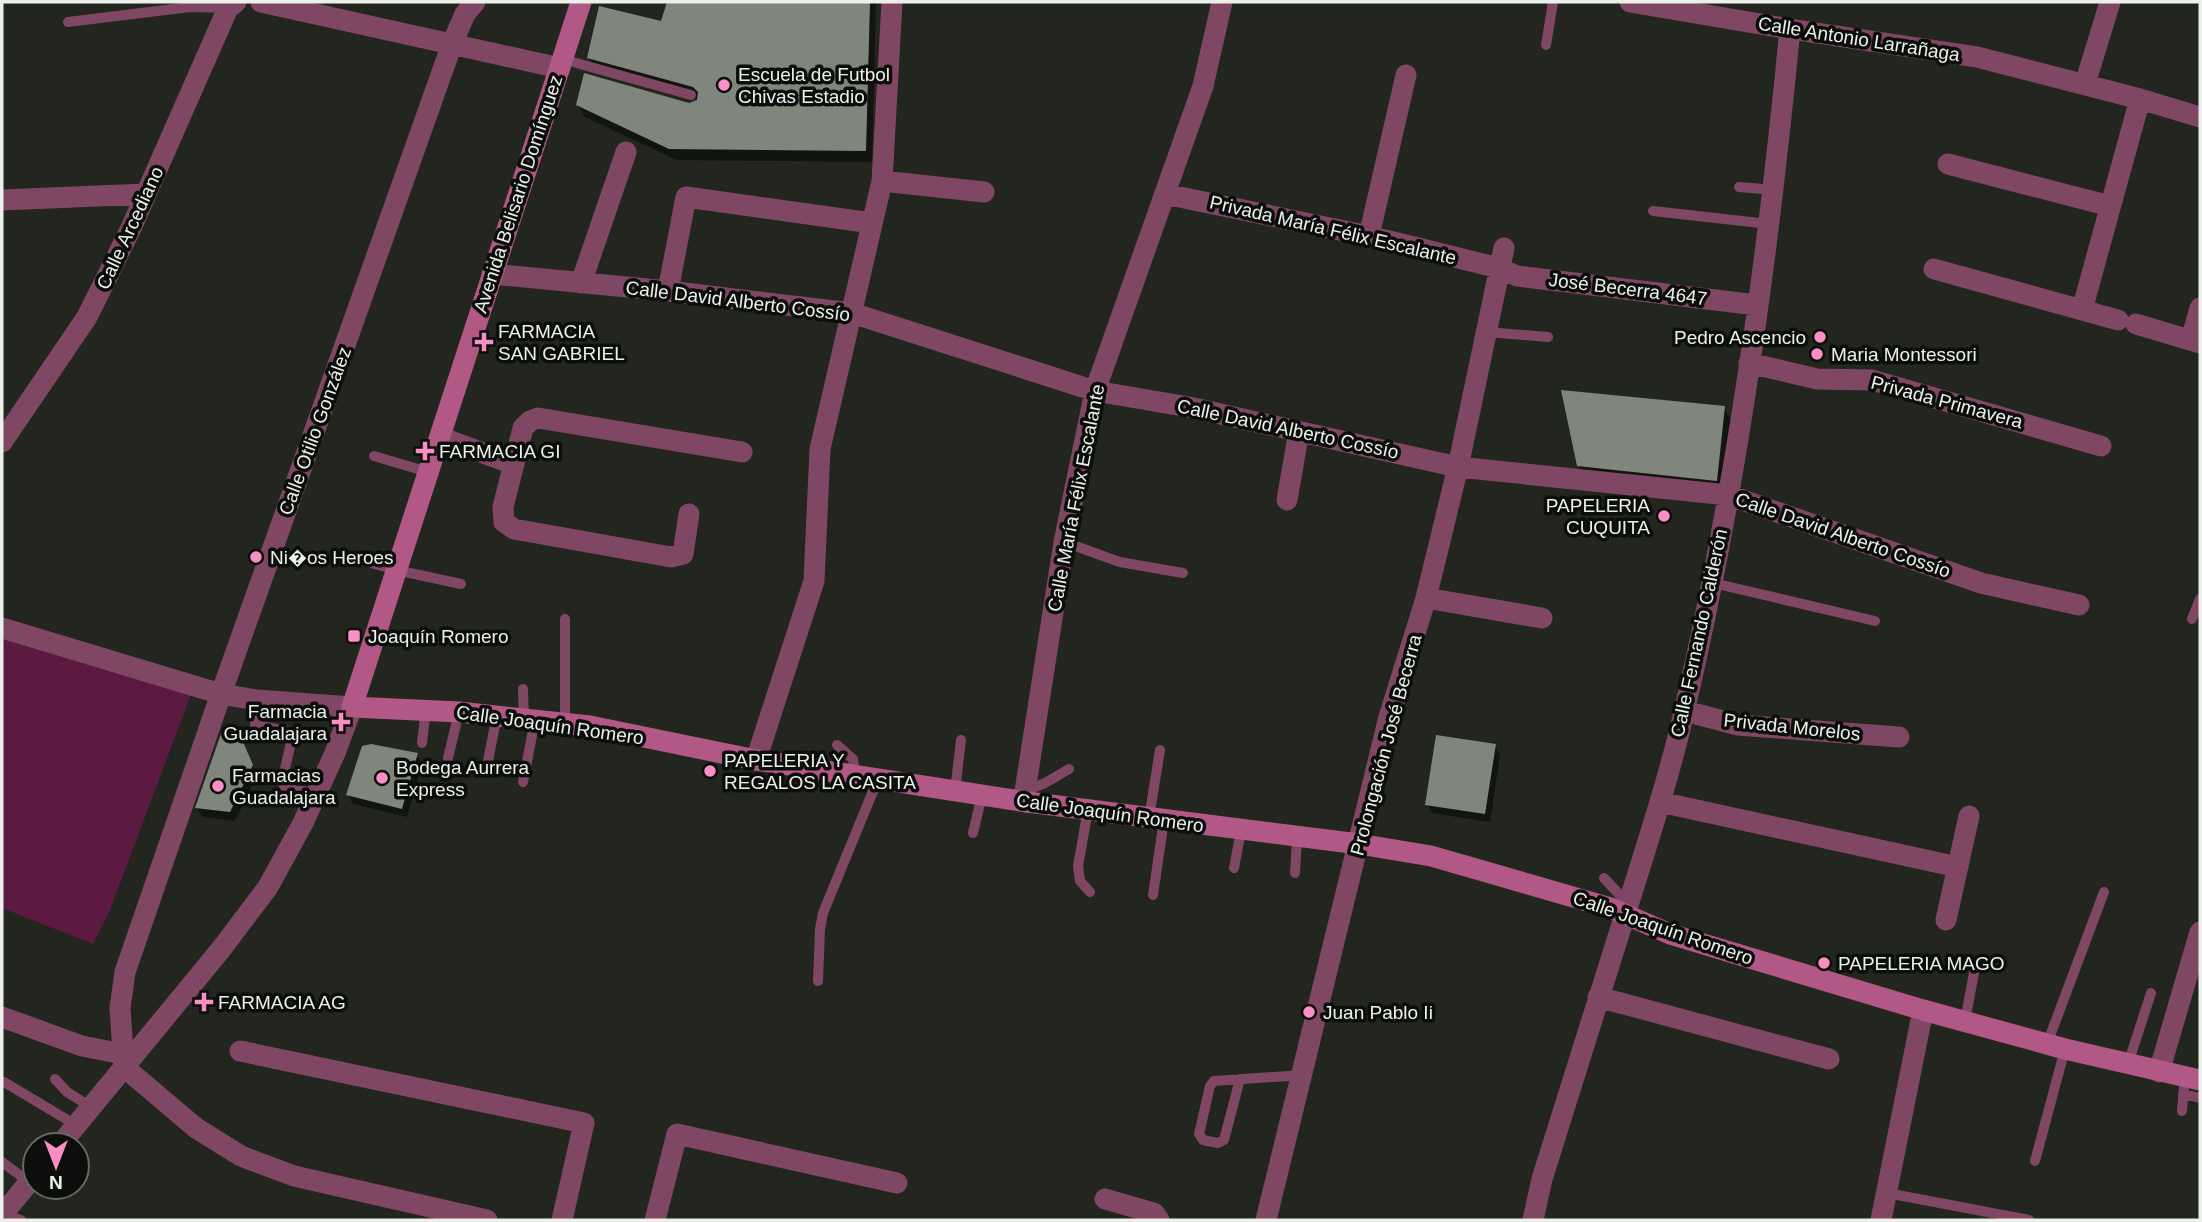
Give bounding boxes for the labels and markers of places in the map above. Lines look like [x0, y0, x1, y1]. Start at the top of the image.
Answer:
place label: Escuela de Futbol Chivas Estadio [738, 64, 890, 107]
marker: Escuela de Futbol Chivas Estadio [716, 77, 732, 93]
place label: FARMACIA SAN GABRIEL [498, 321, 625, 364]
place label: Pedro Ascencio [1674, 327, 1806, 348]
marker: Pedro Ascencio [1812, 329, 1828, 345]
marker: FARMACIA SAN GABRIEL [476, 334, 492, 350]
place label: Maria Montessori [1831, 344, 1977, 365]
marker: Maria Montessori [1809, 346, 1825, 362]
place label: FARMACIA GI [439, 441, 560, 462]
marker: FARMACIA GI [417, 443, 433, 459]
place label: PAPELERIA CUQUITA [1546, 495, 1650, 538]
marker: PAPELERIA CUQUITA [1656, 508, 1672, 524]
place label: Ni�os Heroes [270, 547, 394, 568]
marker: Ni�os Heroes [248, 549, 264, 565]
place label: Joaquín Romero [368, 626, 508, 647]
marker: Joaquín Romero [346, 628, 362, 644]
place label: Farmacia Guadalajara [223, 701, 327, 744]
marker: Farmacia Guadalajara [333, 714, 349, 730]
place label: PAPELERIA Y REGALOS LA CASITA [724, 750, 916, 793]
place label: Bodega Aurrera Express [396, 757, 530, 800]
marker: PAPELERIA Y REGALOS LA CASITA [702, 763, 718, 779]
place label: Farmacias Guadalajara [232, 765, 336, 808]
marker: Bodega Aurrera Express [374, 770, 390, 786]
marker: Farmacias Guadalajara [210, 778, 226, 794]
place label: PAPELERIA MAGO [1838, 953, 2004, 974]
marker: PAPELERIA MAGO [1816, 955, 1832, 971]
place label: FARMACIA AG [218, 992, 346, 1013]
marker: FARMACIA AG [196, 994, 212, 1010]
place label: Juan Pablo Ii [1323, 1002, 1433, 1023]
marker: Juan Pablo Ii [1301, 1004, 1317, 1020]

